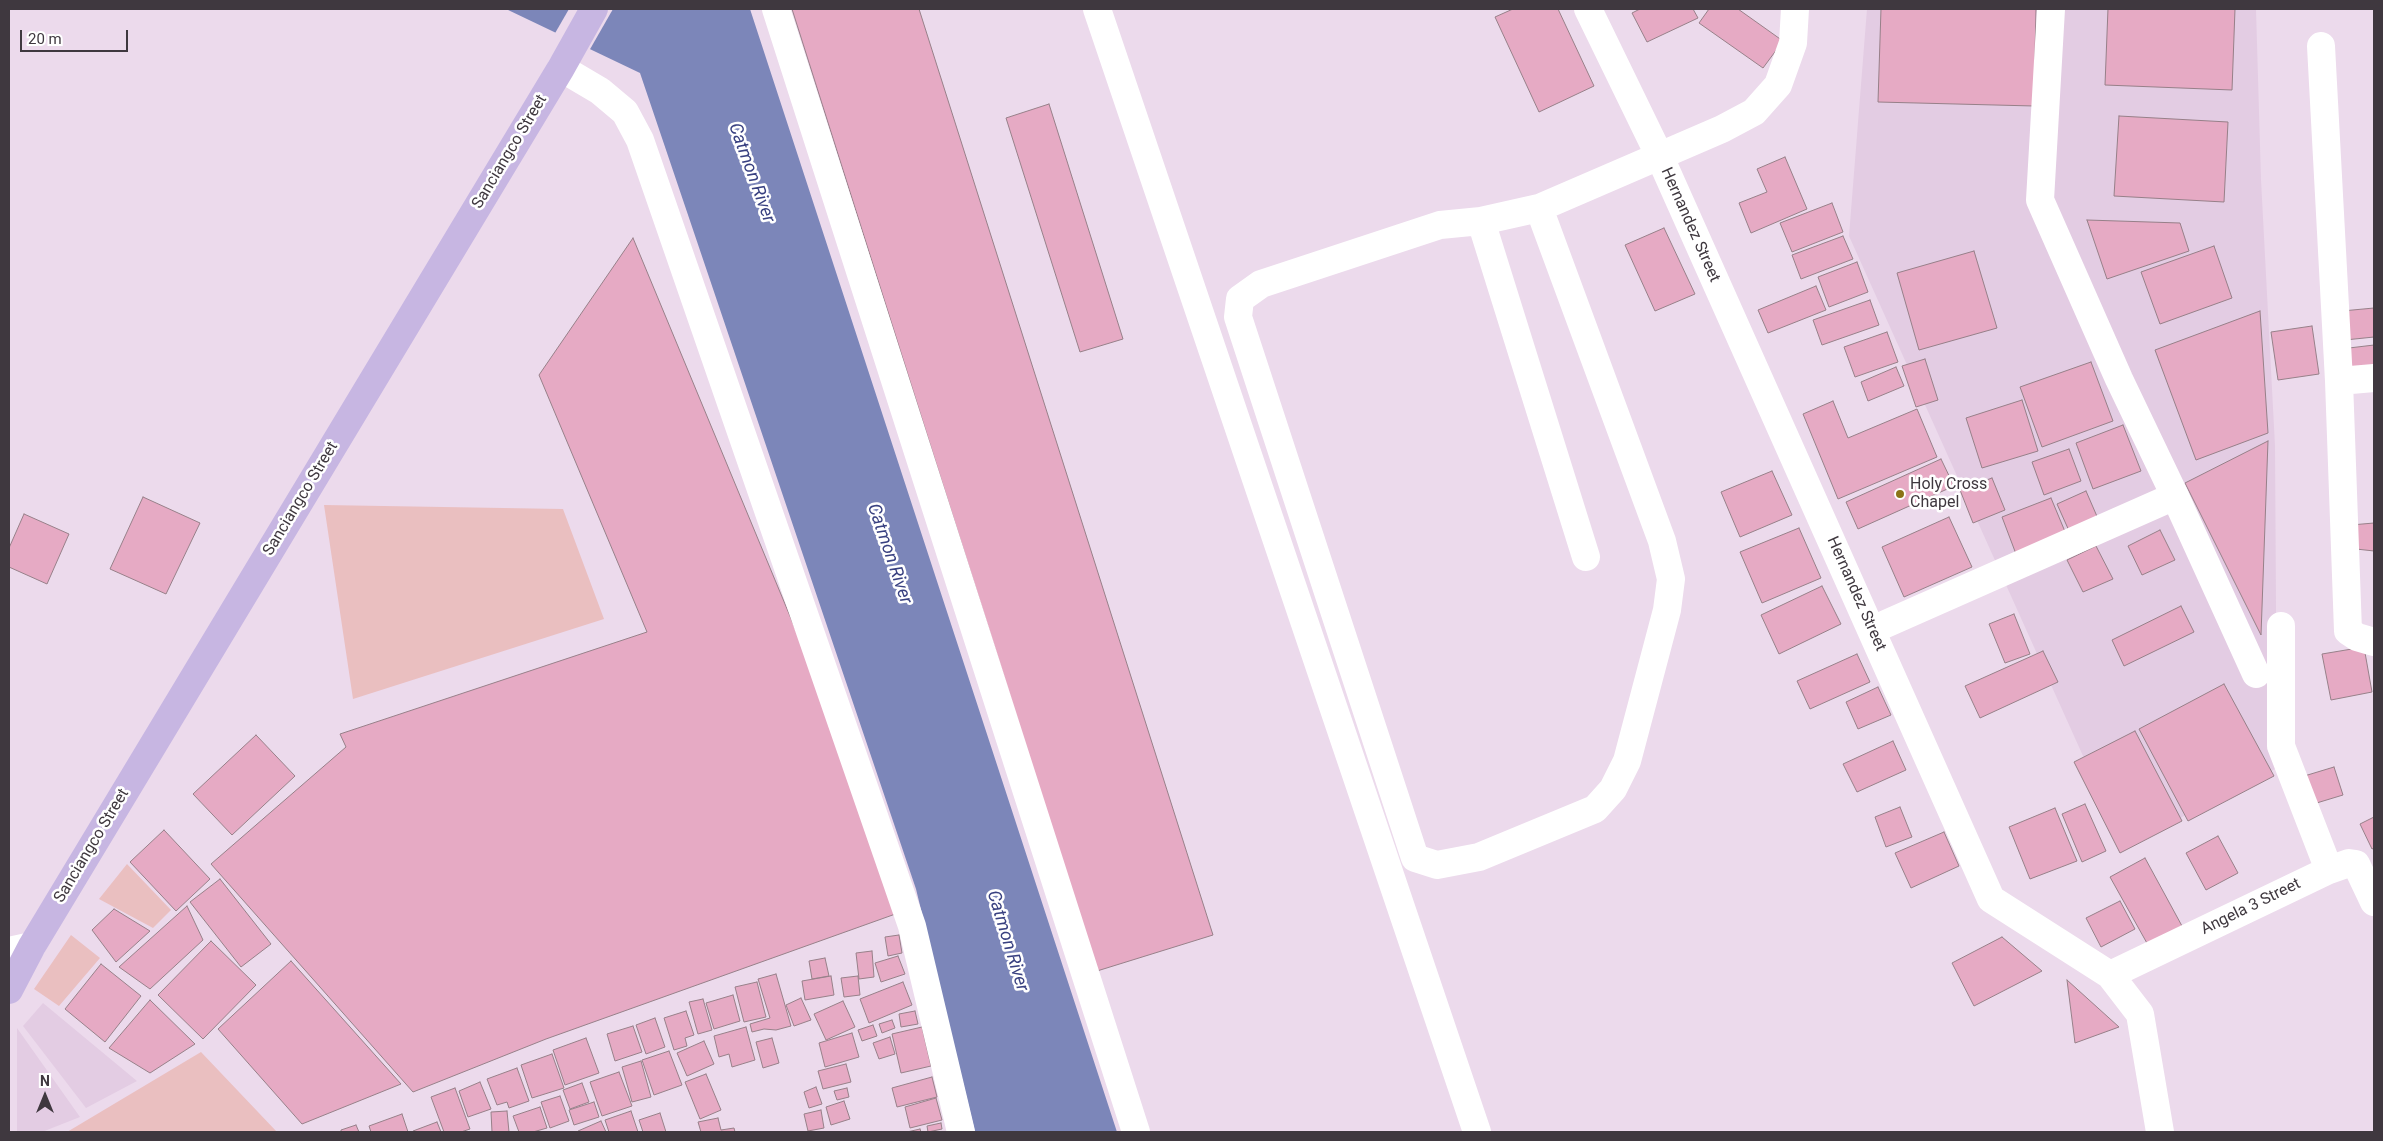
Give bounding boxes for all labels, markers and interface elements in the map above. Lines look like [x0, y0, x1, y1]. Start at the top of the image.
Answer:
scale bar [22, 20, 130, 52]
text: 20 m [28, 30, 62, 48]
street label: Sanciangco Street [468, 92, 552, 212]
water label: Catmon River [723, 120, 779, 226]
street label: Hernandez Street [1656, 165, 1724, 285]
street label: Sanciangco Street [259, 439, 343, 559]
place label: Holy Cross Chapel [1910, 475, 1987, 513]
marker: Holy Cross Chapel [1894, 488, 1906, 500]
water label: Catmon River [862, 501, 916, 607]
street label: Hernandez Street [1822, 534, 1890, 654]
street label: Sanciangco Street [50, 786, 134, 906]
street label: Angela 3 Street [2198, 875, 2304, 939]
water label: Catmon River [981, 888, 1033, 994]
north arrow [20, 1071, 70, 1121]
text: N [40, 1073, 50, 1089]

